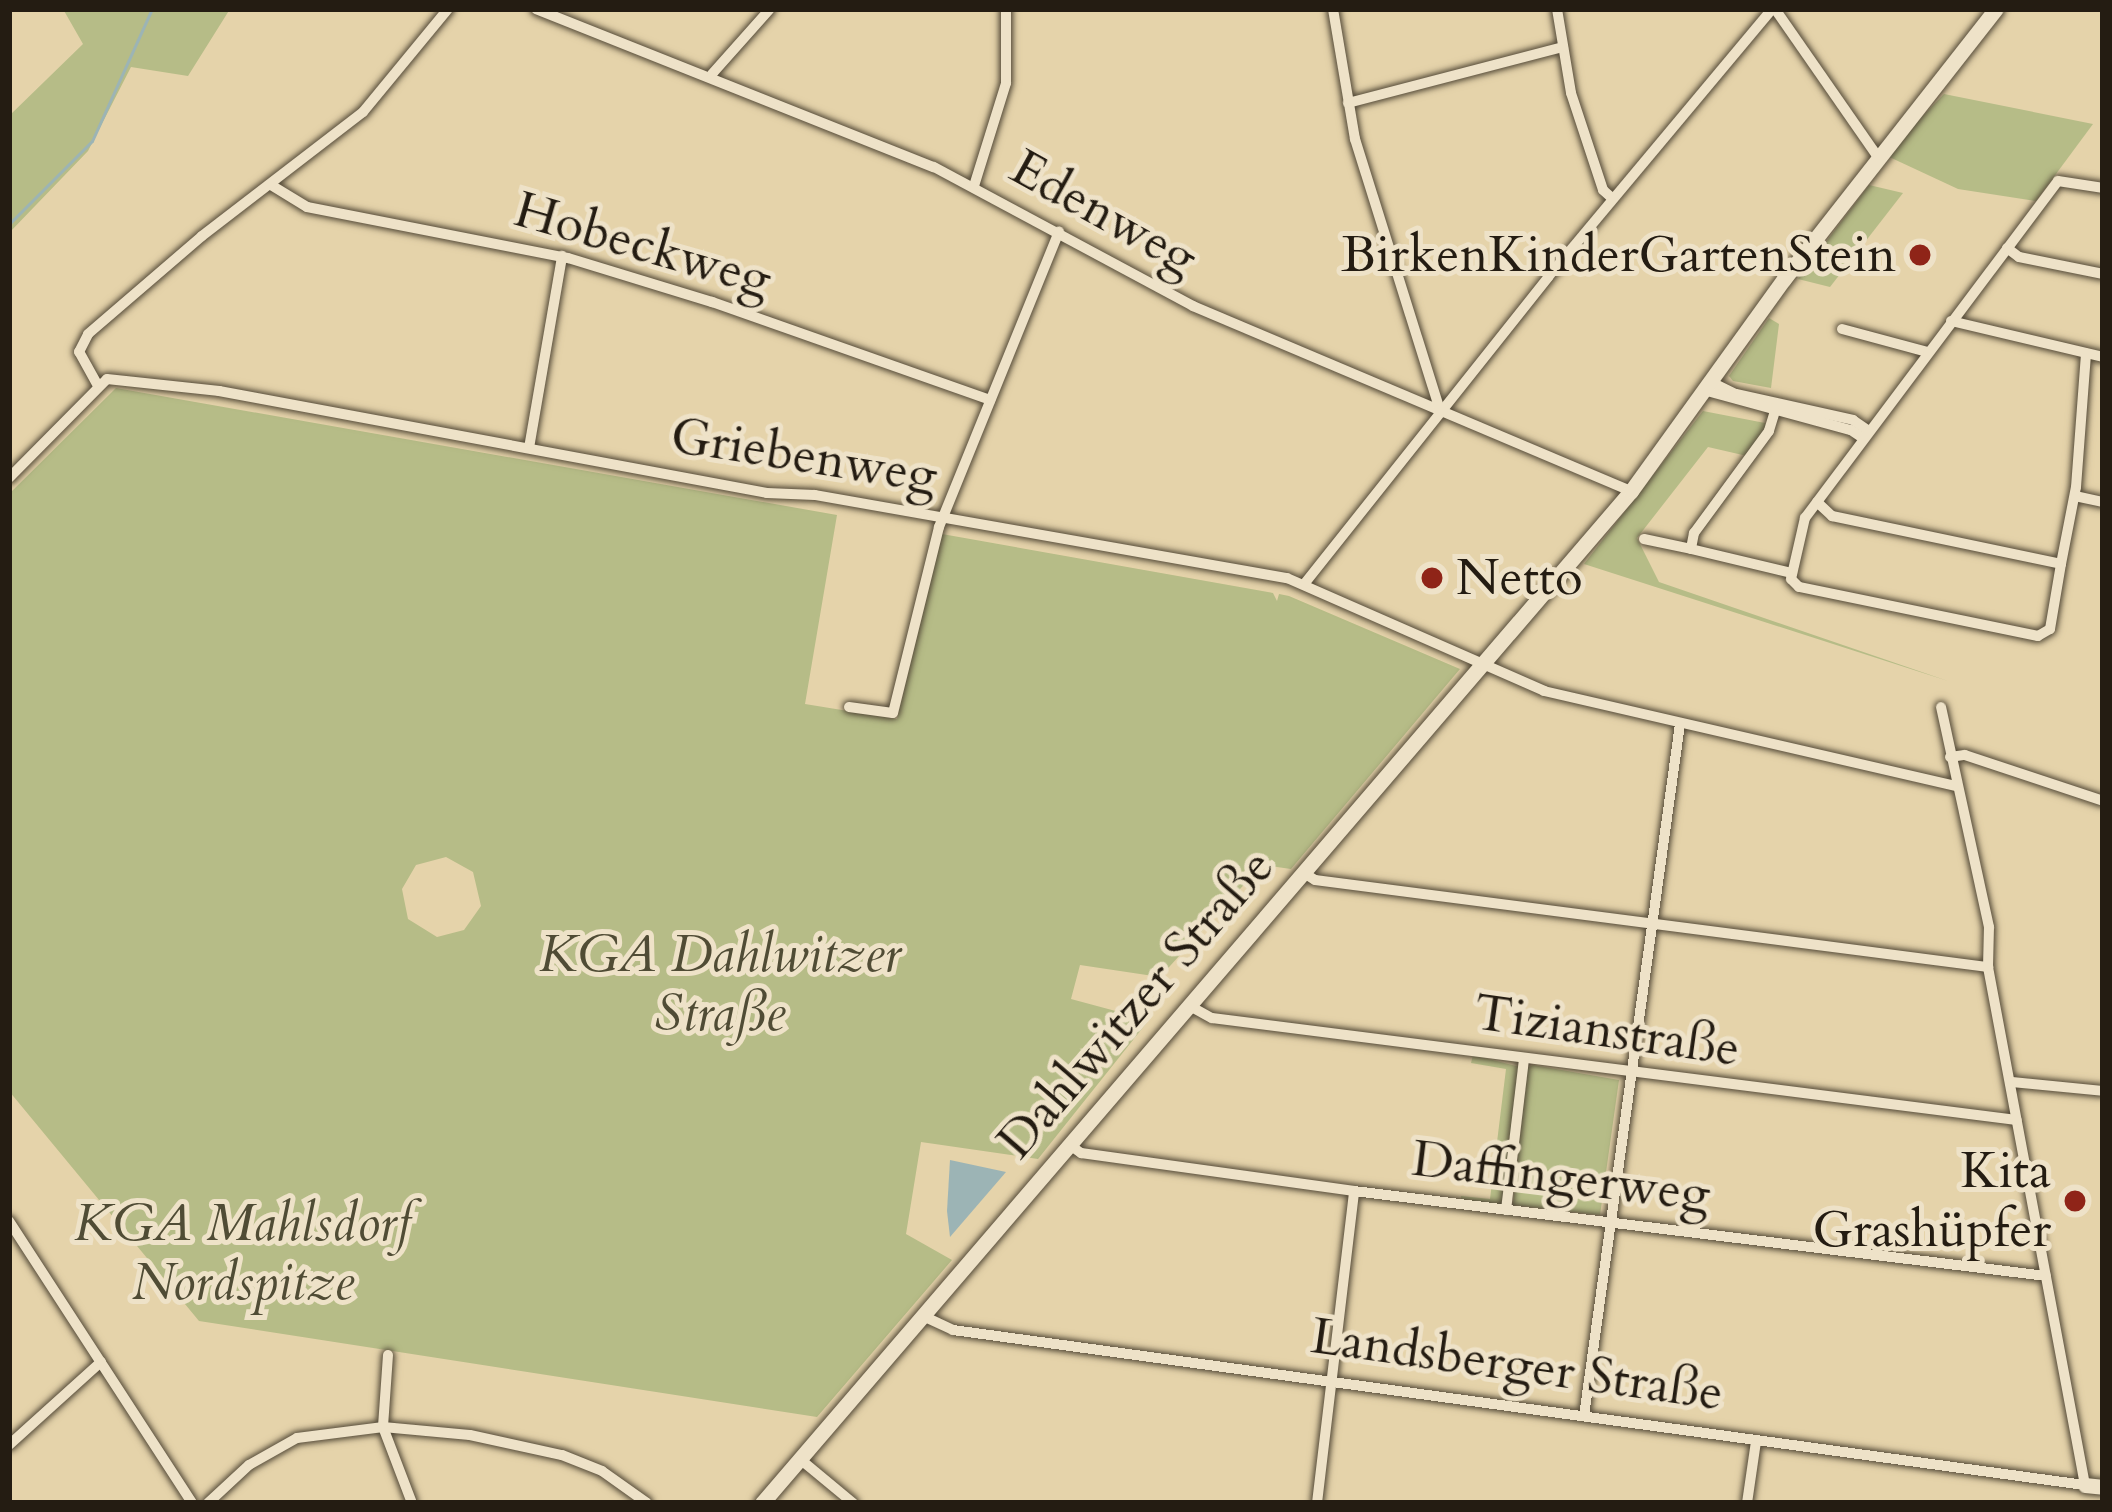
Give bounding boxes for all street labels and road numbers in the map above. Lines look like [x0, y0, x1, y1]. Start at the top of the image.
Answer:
street label: Edenweg [1000, 137, 1208, 289]
street label: Hobeckweg [508, 179, 778, 311]
street label: Griebenweg [667, 405, 941, 507]
street label: Dahlwitzer Straße [985, 837, 1287, 1171]
street label: Tizianstraße [1470, 982, 1744, 1080]
street label: Daffingerweg [1409, 1128, 1713, 1226]
street label: Landsberger Straße [1307, 1306, 1727, 1424]

